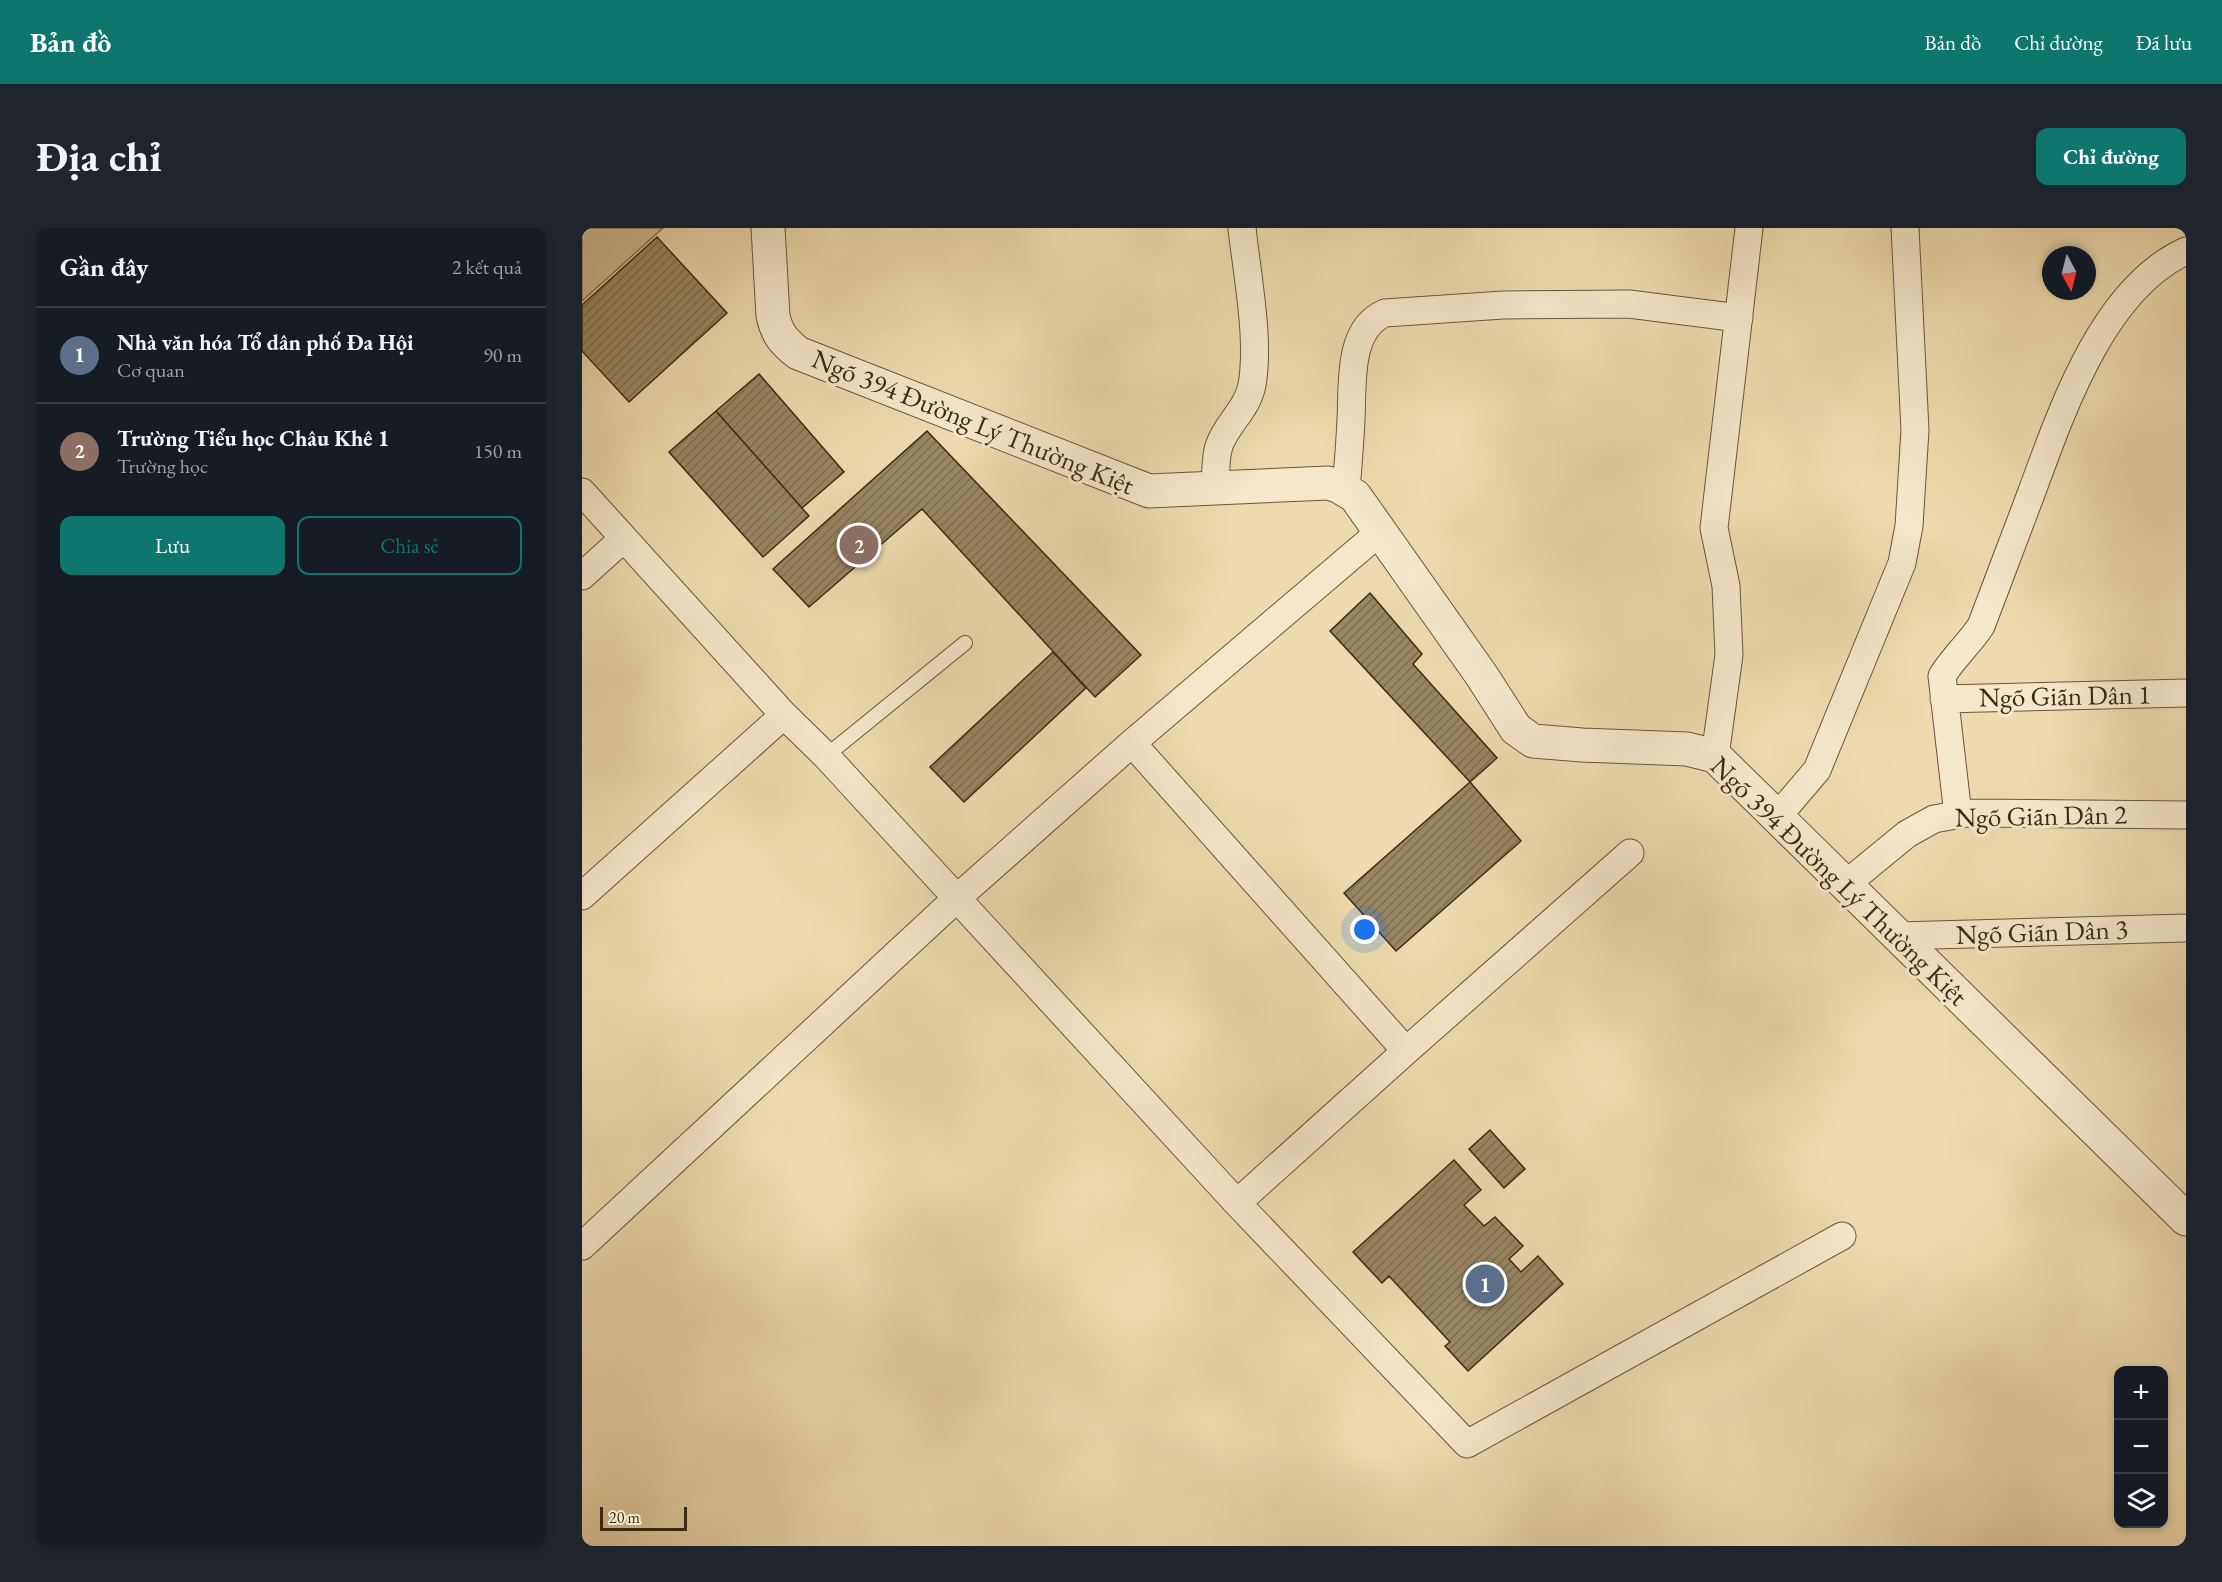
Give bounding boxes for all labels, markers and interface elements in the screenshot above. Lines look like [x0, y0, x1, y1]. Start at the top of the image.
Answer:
text: Bản đồ [30, 24, 111, 60]
text: Bản đồ [1924, 29, 1981, 56]
text: Chỉ đường [2014, 29, 2103, 56]
text: Đã lưu [2136, 29, 2192, 56]
button: Chỉ đường [2036, 128, 2186, 185]
text: Địa chỉ [36, 129, 162, 184]
north arrow [2042, 246, 2096, 300]
text: Gần đây [60, 250, 149, 284]
text: 2 kết quả [452, 254, 522, 280]
text: Nhà văn hóa Tổ dân phố Đa Hội [117, 328, 414, 357]
street label: Ngõ 394 Đường Lý Thường Kiệt [807, 341, 1140, 503]
text: 1 [74, 342, 85, 368]
text: 90 m [483, 342, 522, 368]
text: Cơ quan [117, 357, 185, 383]
text: Trường Tiểu học Châu Khê 1 [117, 424, 389, 453]
text: 2 [74, 438, 85, 464]
text: 150 m [474, 438, 522, 464]
text: Trường học [117, 453, 208, 479]
button: Lưu [60, 516, 285, 575]
button: Chia sẻ [297, 516, 522, 575]
pin: 2 [840, 522, 878, 568]
street label: Ngõ Giãn Dân 1 [1979, 676, 2151, 715]
street label: Ngõ 394 Đường Lý Thường Kiệt [1703, 748, 1976, 1013]
street label: Ngõ Giãn Dân 2 [1955, 796, 2128, 835]
street label: Ngõ Giãn Dân 3 [1955, 911, 2129, 952]
your location [1350, 915, 1379, 944]
pin: 1 [1466, 1262, 1504, 1306]
map controls [2114, 1366, 2168, 1528]
button: + [2114, 1366, 2168, 1420]
button: − [2114, 1420, 2168, 1474]
button: layers [2114, 1474, 2168, 1528]
scale bar [600, 1504, 687, 1532]
text: 20 m [609, 1507, 640, 1528]

